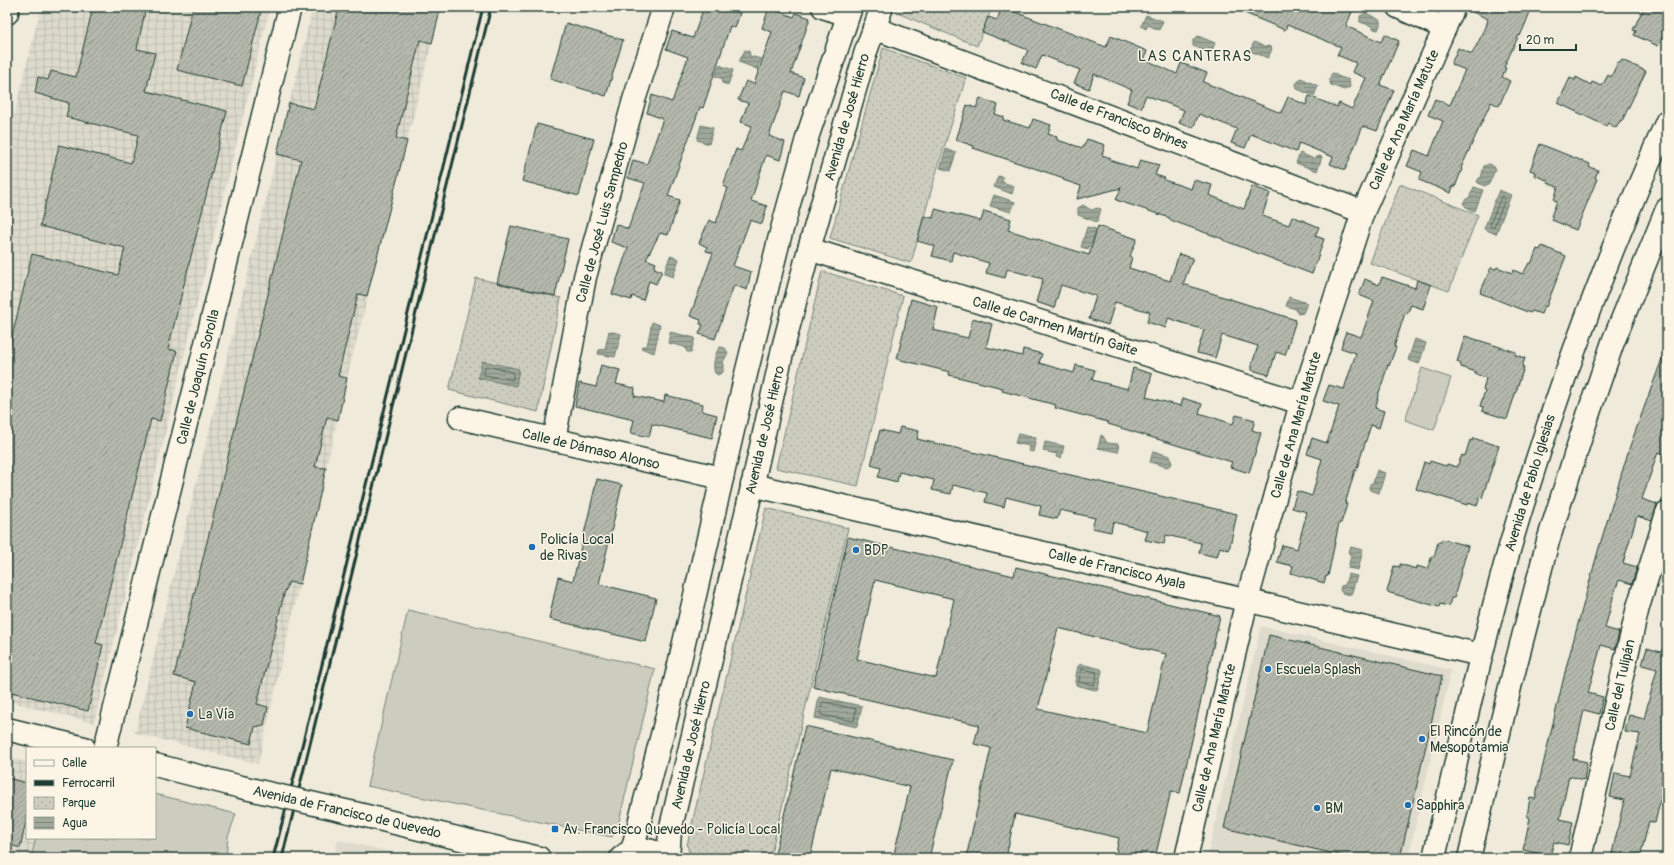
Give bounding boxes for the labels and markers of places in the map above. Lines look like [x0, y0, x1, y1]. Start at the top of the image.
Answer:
place label: Policía Local de Rivas [540, 531, 614, 564]
marker: Policía Local de Rivas [527, 542, 537, 552]
place label: BDP [864, 542, 889, 559]
marker: BDP [851, 545, 861, 555]
place label: Escuela Splash [1276, 661, 1361, 678]
marker: Escuela Splash [1263, 664, 1273, 674]
place label: La Vía [198, 706, 234, 723]
marker: La Vía [185, 709, 195, 719]
place label: El Rincón de Mesopotamia [1430, 723, 1509, 756]
marker: El Rincón de Mesopotamia [1417, 734, 1427, 744]
place label: Sapphira [1416, 797, 1465, 814]
place label: BM [1325, 800, 1343, 817]
marker: Sapphira [1403, 800, 1413, 810]
marker: BM [1312, 803, 1322, 813]
place label: Av. Francisco Quevedo - Policía Local [563, 821, 780, 838]
marker: Av. Francisco Quevedo - Policía Local [550, 824, 560, 834]

